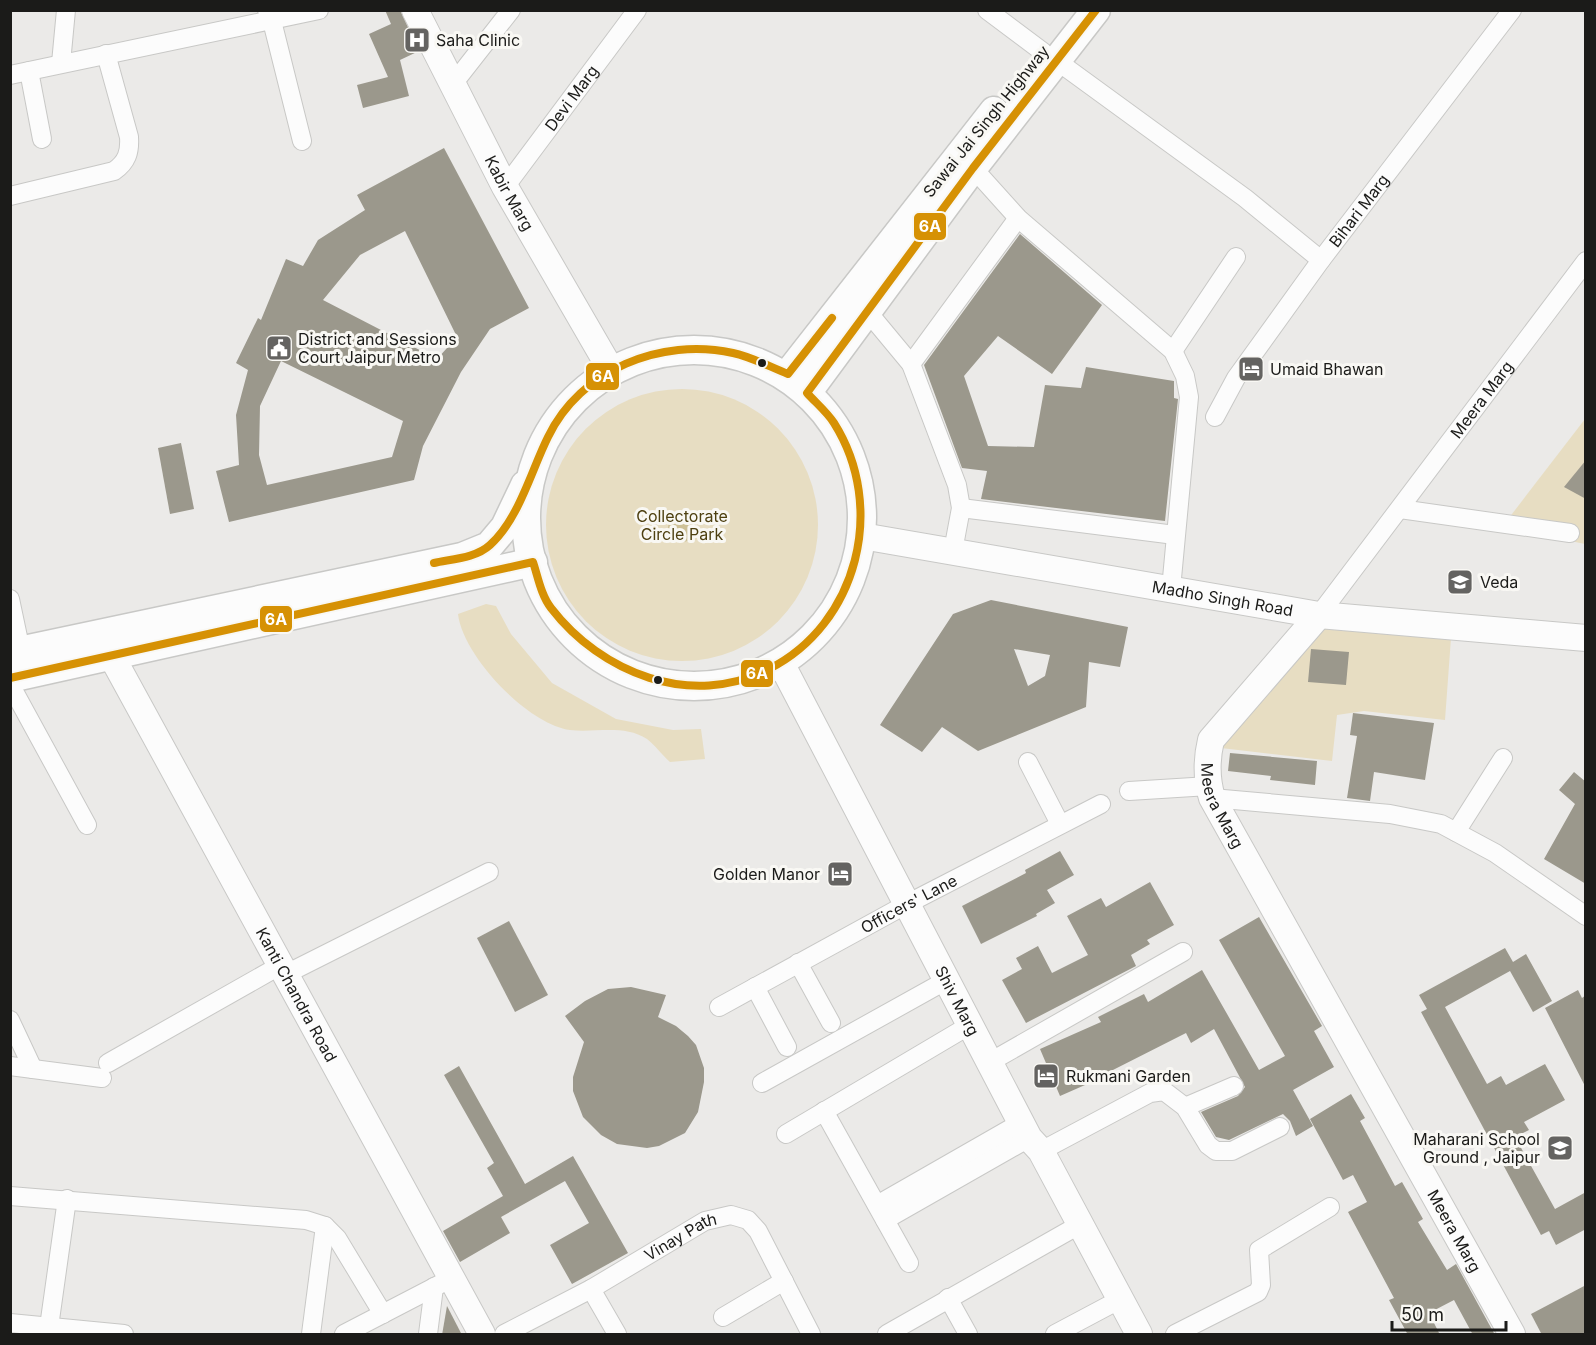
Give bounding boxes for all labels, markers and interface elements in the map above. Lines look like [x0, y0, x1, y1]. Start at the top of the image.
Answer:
hospital icon: Saha Clinic [402, 25, 432, 55]
place label: Saha Clinic [436, 30, 520, 50]
street label: Sawai Jai Singh Highway [919, 41, 1053, 201]
street label: Devi Marg [540, 61, 602, 135]
street label: Kabir Marg [481, 152, 538, 234]
street label: Bihari Marg [1325, 170, 1393, 251]
line badge: 6A [913, 212, 947, 241]
text: 6A [919, 216, 941, 236]
place label: District and Sessions Court Jaipur Metro [298, 329, 457, 367]
public building icon: District and Sessions Court Jaipur Metro [264, 333, 294, 363]
hotel icon: Umaid Bhawan [1236, 354, 1266, 384]
unlabelled marker [756, 357, 768, 369]
street label: Meera Marg [1446, 357, 1517, 442]
place label: Umaid Bhawan [1270, 359, 1384, 379]
line badge: 6A [585, 362, 620, 391]
text: 6A [592, 366, 614, 386]
park label: Collectorate Circle Park [636, 506, 728, 544]
school or university icon: Veda [1445, 567, 1475, 597]
place label: Veda [1480, 572, 1518, 592]
street label: Madho Singh Road [1151, 576, 1295, 620]
line badge: 6A [259, 605, 293, 633]
text: 6A [265, 609, 287, 629]
line badge: 6A [740, 659, 774, 688]
text: 6A [746, 663, 768, 683]
unlabelled marker [652, 674, 664, 686]
street label: Meera Marg [1197, 763, 1248, 852]
hotel icon: Golden Manor [825, 859, 855, 889]
place label: Golden Manor [713, 864, 820, 884]
street label: Officers' Lane [857, 870, 960, 938]
street label: Kanti Chandra Road [252, 924, 341, 1065]
street label: Shiv Marg [931, 962, 984, 1039]
hotel icon: Rukmani Garden [1031, 1061, 1061, 1091]
place label: Rukmani Garden [1066, 1066, 1191, 1086]
place label: Maharani School Ground , Jaipur [1413, 1129, 1540, 1167]
school or university icon: Maharani School Ground , Jaipur [1545, 1133, 1575, 1163]
street label: Meera Marg [1423, 1186, 1485, 1276]
street label: Vinay Path [641, 1209, 719, 1265]
scale bar [1392, 1294, 1506, 1332]
text: 50 m [1401, 1304, 1444, 1325]

